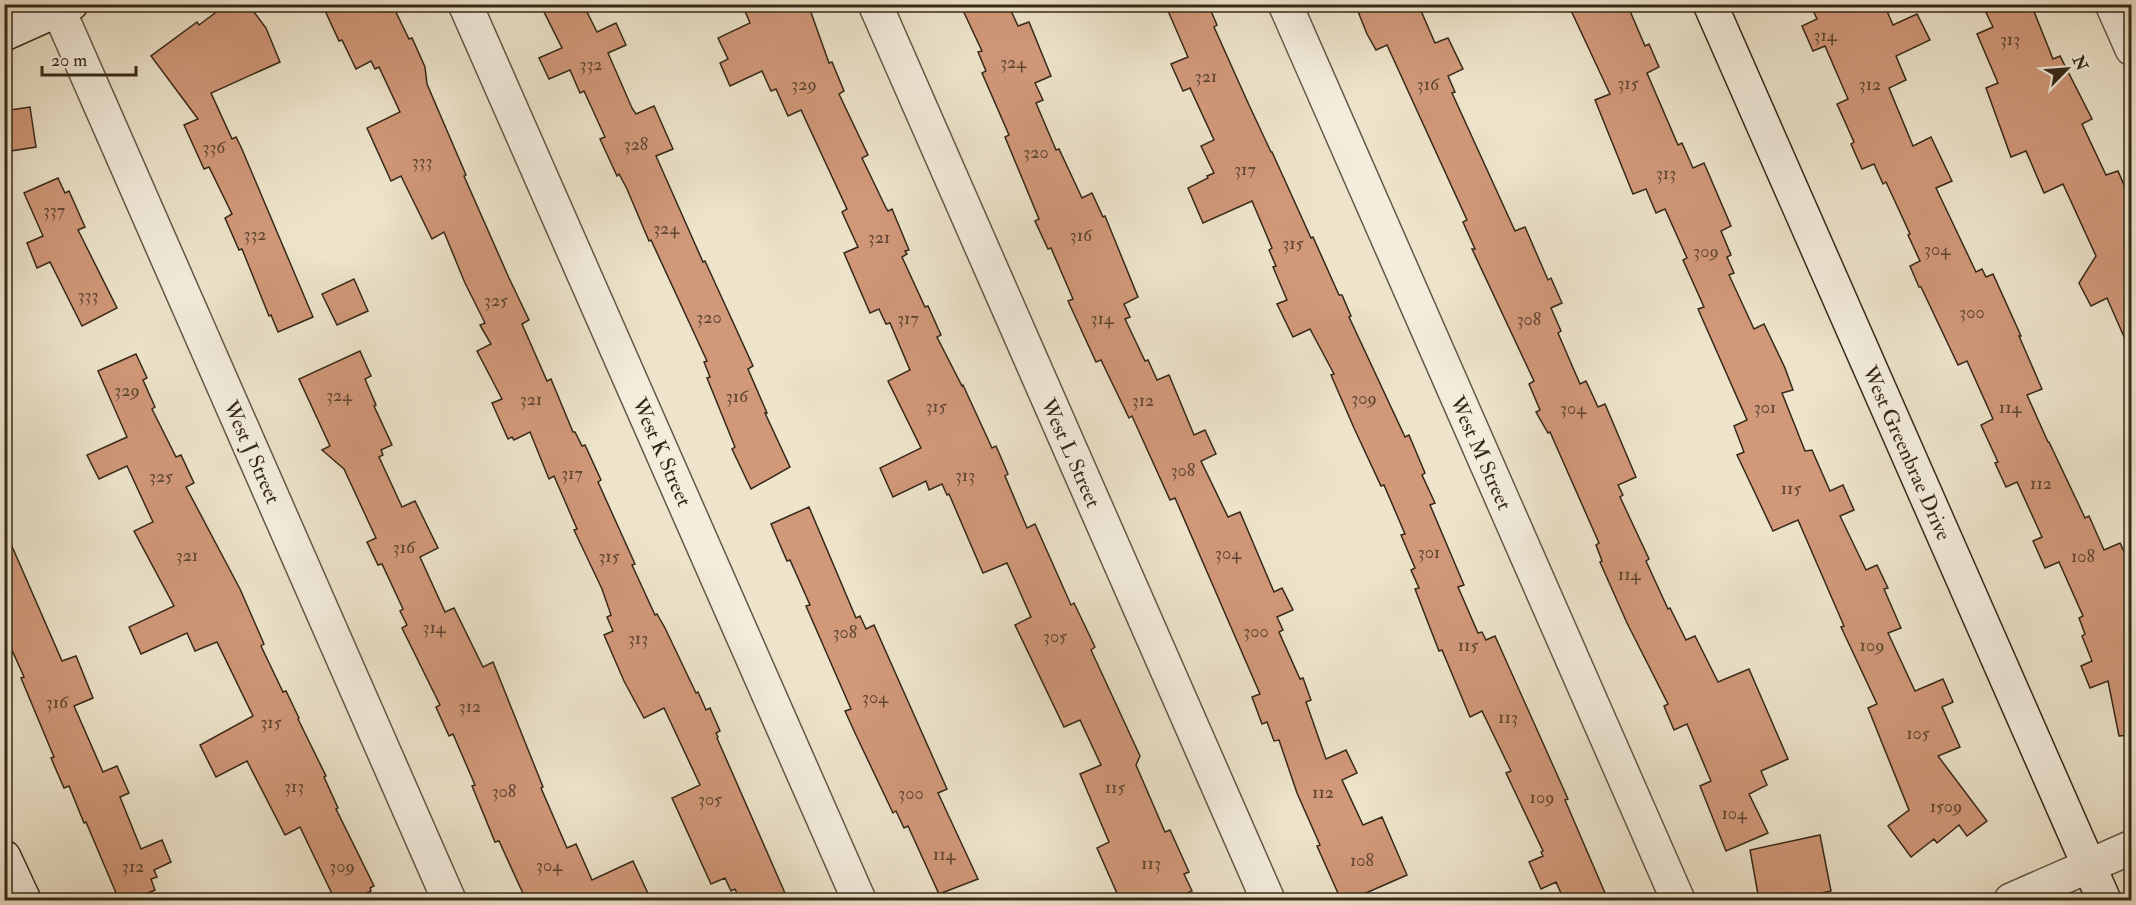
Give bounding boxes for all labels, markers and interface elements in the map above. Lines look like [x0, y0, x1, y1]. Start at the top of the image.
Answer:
house number: 314 [1813, 24, 1838, 47]
house number: 313 [2000, 28, 2020, 51]
scale bar [42, 39, 136, 77]
north arrow [2037, 39, 2097, 99]
text: 20 m [51, 49, 87, 72]
house number: 324 [1000, 51, 1027, 74]
text: N [2067, 51, 2092, 74]
house number: 332 [580, 53, 602, 76]
house number: 321 [1195, 65, 1217, 88]
house number: 315 [1617, 72, 1639, 95]
house number: 329 [791, 73, 817, 96]
house number: 316 [1417, 73, 1440, 96]
house number: 312 [1859, 73, 1881, 96]
house number: 328 [624, 133, 648, 156]
house number: 336 [203, 136, 226, 159]
house number: 320 [1023, 141, 1049, 164]
house number: 333 [412, 150, 432, 173]
house number: 317 [1234, 158, 1256, 181]
house number: 313 [1656, 162, 1676, 185]
house number: 337 [43, 199, 65, 222]
house number: 324 [653, 217, 680, 240]
house number: 332 [244, 223, 266, 246]
house number: 316 [1070, 224, 1093, 247]
house number: 321 [868, 226, 890, 249]
house number: 315 [1282, 232, 1304, 255]
house number: 304 [1924, 238, 1951, 261]
house number: 309 [1693, 240, 1719, 263]
house number: 333 [78, 284, 98, 307]
house number: 325 [484, 289, 508, 312]
house number: 300 [1959, 301, 1985, 324]
house number: 320 [696, 306, 722, 329]
house number: 317 [897, 307, 919, 330]
house number: 314 [1090, 307, 1115, 330]
house number: 308 [1517, 308, 1541, 331]
street label: West Greenbrae Drive [1855, 361, 1957, 545]
house number: 329 [114, 379, 140, 402]
house number: 324 [326, 384, 353, 407]
house number: 316 [726, 385, 749, 408]
house number: 309 [1351, 387, 1377, 410]
house number: 321 [520, 388, 542, 411]
house number: 312 [1132, 389, 1154, 412]
street label: West M Street [1443, 391, 1518, 515]
street label: West K Street [625, 393, 698, 511]
street label: West L Street [1034, 393, 1107, 512]
street label: West J Street [216, 395, 286, 508]
house number: 315 [925, 395, 947, 418]
house number: 301 [1754, 396, 1776, 419]
house number: 114 [1999, 396, 2023, 419]
house number: 304 [1560, 397, 1587, 420]
house number: 308 [1171, 459, 1195, 482]
house number: 317 [561, 462, 583, 485]
house number: 313 [955, 464, 975, 487]
house number: 325 [149, 465, 173, 488]
house number: 112 [2030, 472, 2052, 495]
house number: 115 [1781, 477, 1801, 500]
house number: 316 [393, 536, 416, 559]
house number: 301 [1418, 541, 1440, 564]
house number: 304 [1215, 542, 1242, 565]
house number: 321 [176, 544, 198, 567]
house number: 315 [598, 545, 620, 568]
house number: 108 [2071, 545, 2095, 568]
house number: 114 [1618, 563, 1642, 586]
house number: 314 [422, 616, 447, 639]
house number: 300 [1243, 620, 1269, 643]
house number: 308 [833, 621, 857, 644]
house number: 305 [1043, 625, 1067, 648]
house number: 313 [628, 627, 648, 650]
house number: 115 [1458, 634, 1478, 657]
house number: 109 [1860, 634, 1884, 657]
house number: 304 [862, 686, 889, 709]
house number: 316 [46, 691, 69, 714]
house number: 312 [459, 695, 481, 718]
house number: 113 [1498, 706, 1518, 729]
house number: 315 [260, 711, 282, 734]
house number: 105 [1906, 722, 1930, 745]
house number: 313 [284, 775, 304, 798]
house number: 115 [1105, 776, 1125, 799]
house number: 308 [492, 780, 516, 803]
house number: 112 [1312, 781, 1334, 804]
house number: 300 [898, 782, 924, 805]
house number: 109 [1530, 786, 1554, 809]
house number: 305 [698, 788, 722, 811]
house number: 1509 [1930, 795, 1962, 818]
house number: 104 [1721, 802, 1748, 825]
house number: 114 [933, 843, 957, 866]
house number: 108 [1350, 849, 1374, 872]
house number: 113 [1141, 852, 1161, 875]
house number: 304 [536, 854, 563, 877]
house number: 312 [122, 855, 144, 878]
house number: 309 [329, 855, 355, 878]

